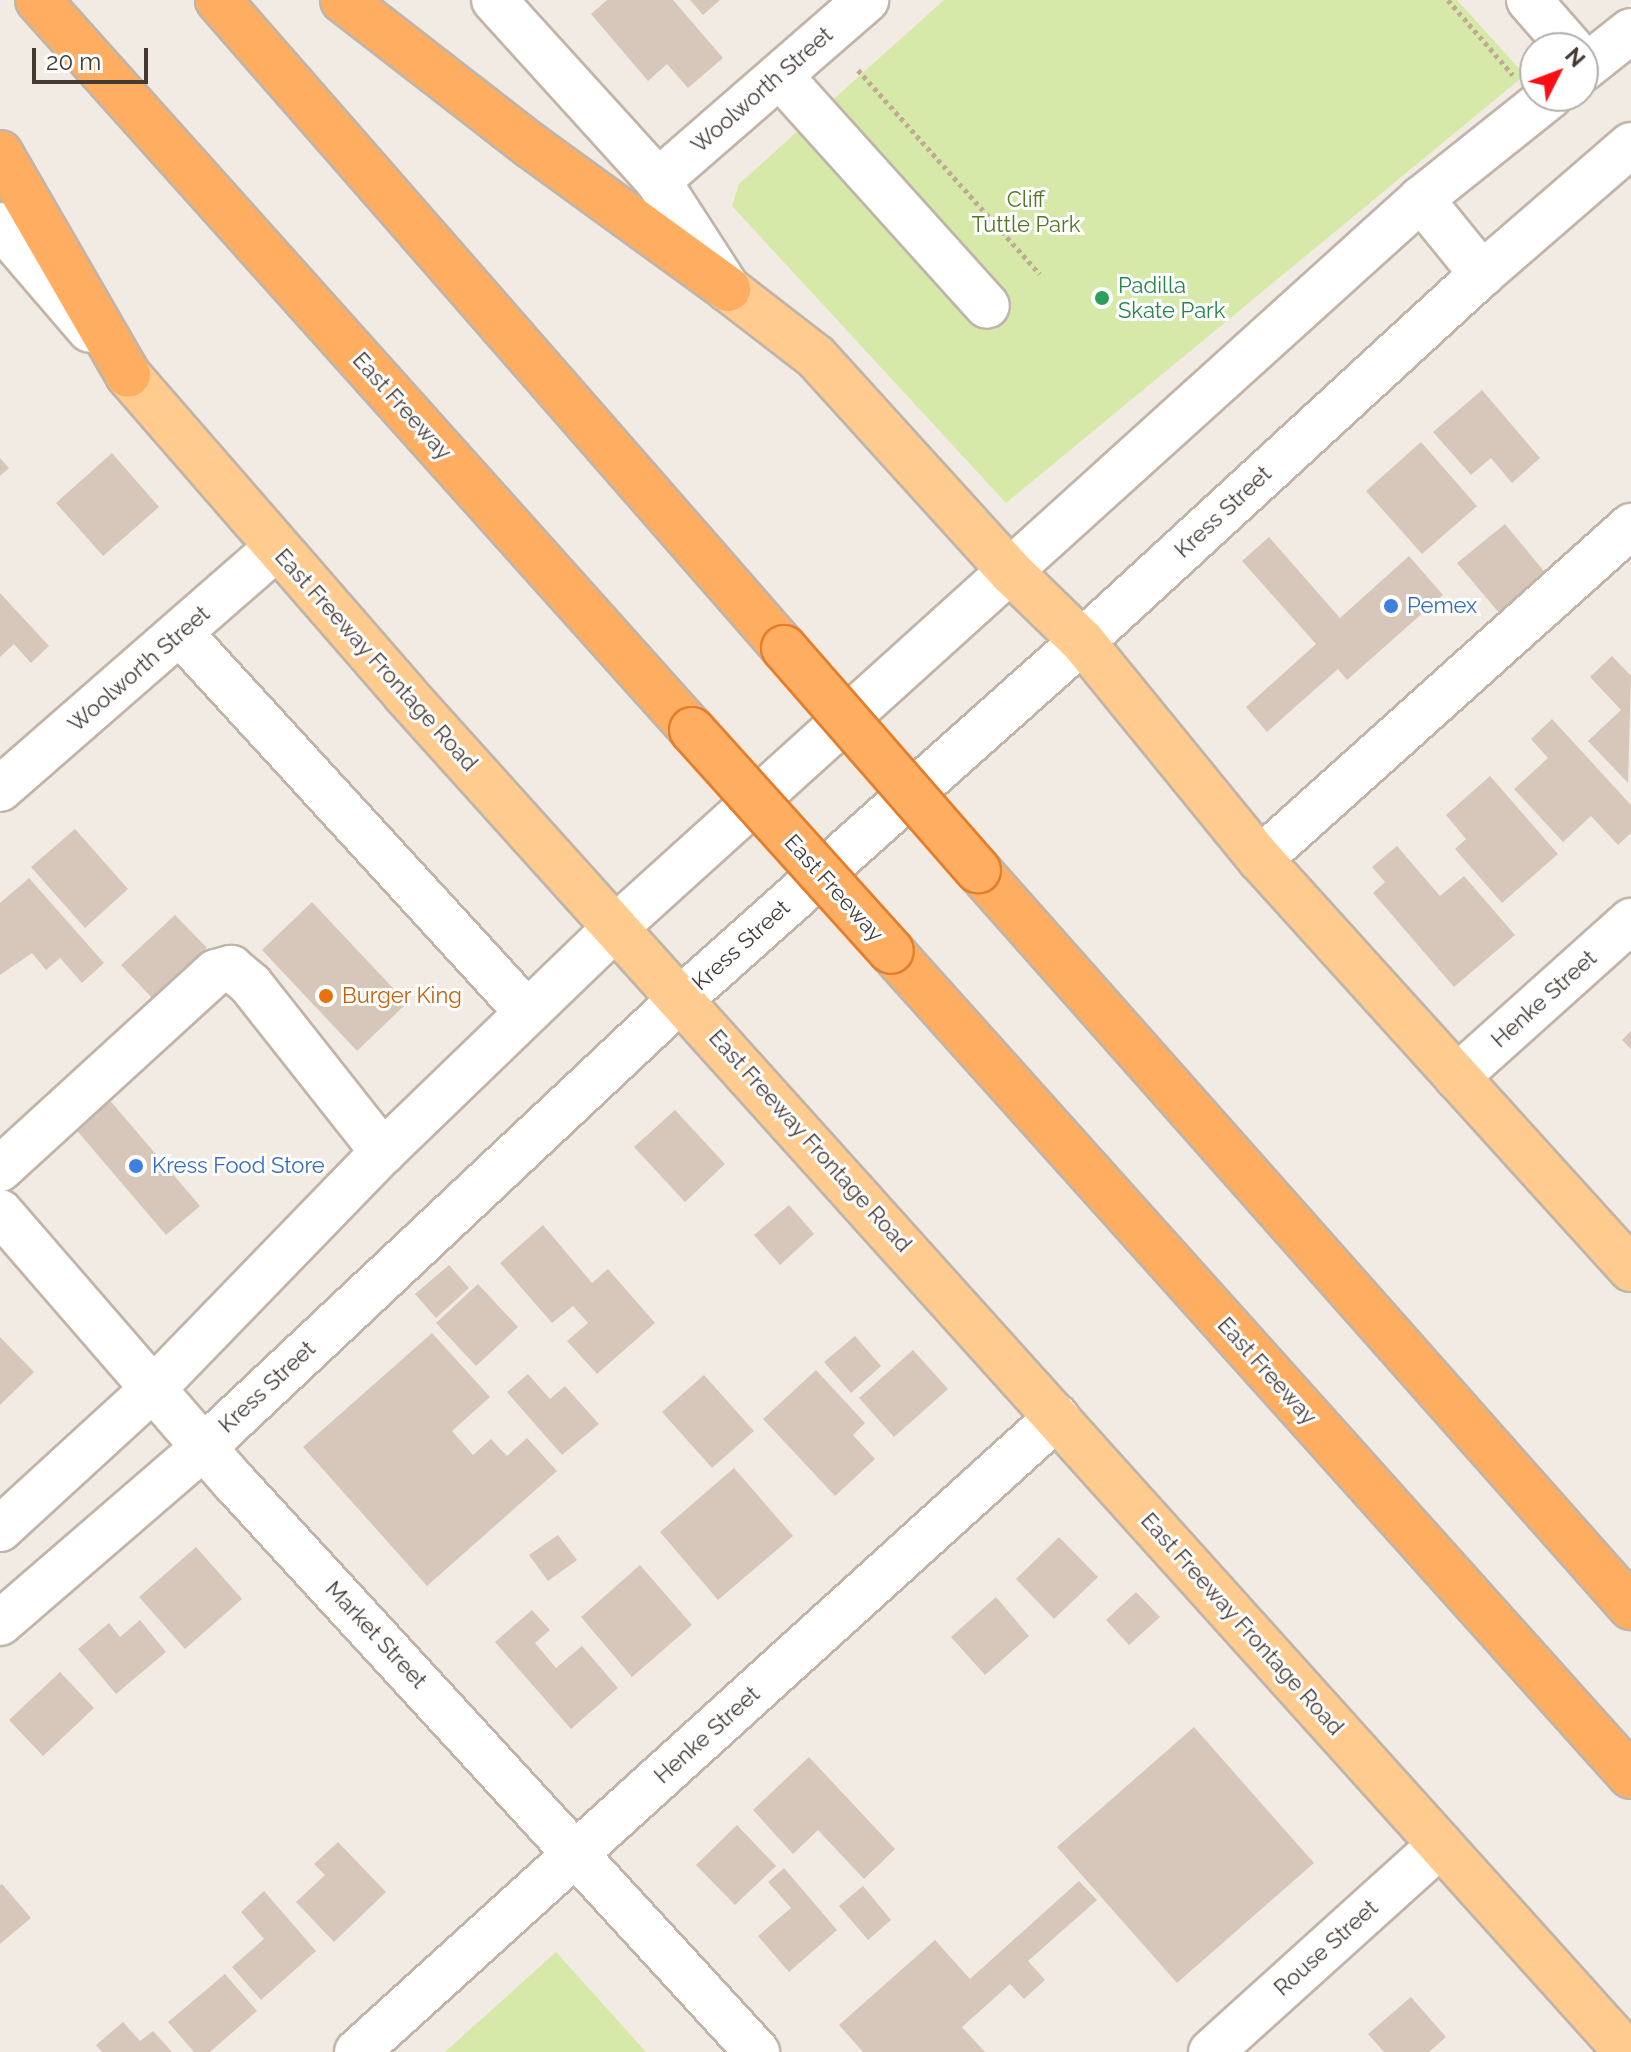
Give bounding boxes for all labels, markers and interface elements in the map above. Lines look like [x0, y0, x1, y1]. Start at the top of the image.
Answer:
street label: Woolworth Street [686, 22, 838, 158]
scale bar [36, 32, 152, 82]
north arrow [1519, 32, 1599, 112]
text: N [1560, 42, 1591, 72]
text: 20 m [46, 47, 101, 76]
park label: Cliff Tuttle Park [972, 186, 1080, 238]
place label: Padilla Skate Park [1118, 272, 1226, 324]
marker: Padilla Skate Park [1093, 289, 1111, 307]
street label: East Freeway [347, 347, 457, 465]
street label: Kress Street [1169, 461, 1277, 563]
street label: East Freeway Frontage Road [269, 543, 483, 777]
place label: Pemex [1407, 593, 1477, 619]
marker: Pemex [1382, 597, 1400, 615]
street label: Woolworth Street [63, 601, 215, 737]
street label: East Freeway [779, 829, 889, 947]
street label: Kress Street [687, 894, 795, 996]
street label: Henke Street [1486, 945, 1602, 1053]
place label: Burger King [342, 983, 462, 1009]
marker: Burger King [317, 987, 335, 1005]
street label: East Freeway Frontage Road [703, 1024, 917, 1258]
place label: Kress Food Store [152, 1153, 325, 1179]
marker: Kress Food Store [127, 1157, 145, 1175]
street label: East Freeway [1212, 1312, 1322, 1430]
street label: Kress Street [213, 1336, 321, 1438]
street label: East Freeway Frontage Road [1135, 1507, 1349, 1741]
street label: Market Street [320, 1576, 432, 1694]
street label: Henke Street [649, 1681, 765, 1789]
street label: Rouse Street [1269, 1895, 1383, 2001]

